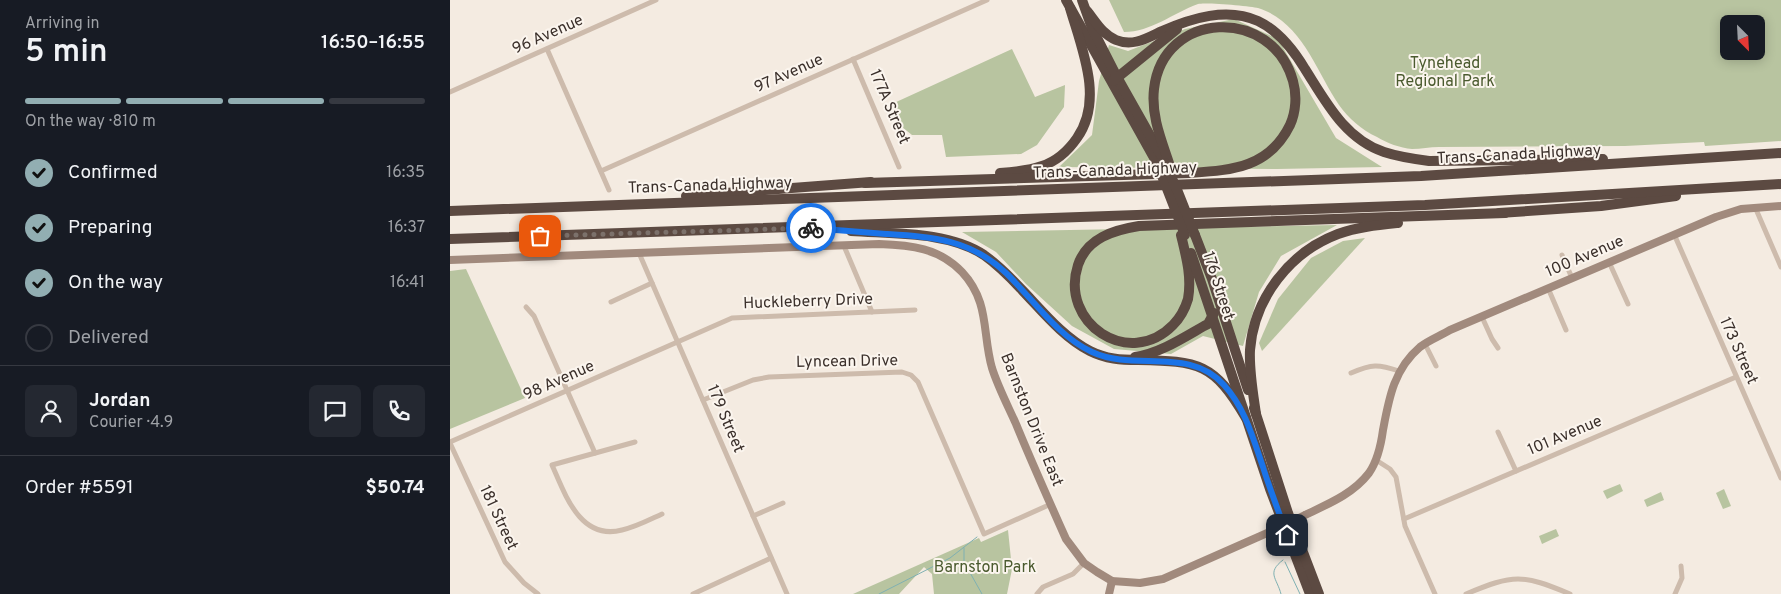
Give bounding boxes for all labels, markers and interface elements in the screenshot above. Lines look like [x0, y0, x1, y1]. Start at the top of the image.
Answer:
street label: 96 Avenue [509, 10, 587, 60]
text: Arriving in [25, 14, 100, 34]
north arrow [1720, 15, 1765, 60]
map controls [1720, 15, 1765, 60]
text: 16:50–16:55 [321, 31, 425, 55]
text: 5 min [25, 33, 108, 73]
street label: 97 Avenue [751, 50, 827, 98]
park label: Tynehead Regional Park [1395, 54, 1495, 92]
street label: 177A Street [864, 67, 914, 147]
text: On the way · 810 m [25, 112, 156, 132]
street label: Trans-Canada Highway [1436, 141, 1602, 169]
street label: Trans-Canada Highway [1032, 158, 1198, 184]
icon: check [25, 159, 53, 187]
text: Confirmed [68, 161, 158, 185]
text: 16:35 [386, 163, 425, 183]
street label: Trans-Canada Highway [627, 173, 793, 199]
courier [786, 203, 836, 253]
icon: check [25, 214, 53, 242]
icon: bike [797, 214, 825, 242]
pin [519, 215, 561, 257]
text: Preparing [68, 216, 152, 240]
text: 16:37 [388, 218, 425, 238]
icon: bag [526, 222, 554, 250]
street label: 100 Avenue [1543, 232, 1627, 282]
street label: 176 Street [1198, 249, 1238, 323]
icon: check [25, 269, 53, 297]
text: On the way [68, 271, 163, 295]
text: 16:41 [390, 273, 425, 293]
street label: Huckleberry Drive [743, 290, 873, 314]
street label: 173 Street [1714, 314, 1762, 388]
text: Delivered [68, 326, 149, 350]
street label: Barnston Drive East [995, 350, 1067, 490]
street label: Lyncean Drive [796, 351, 898, 373]
street label: 98 Avenue [520, 356, 598, 406]
street label: 179 Street [702, 382, 748, 456]
button: person [25, 385, 77, 437]
button: chat [309, 385, 361, 437]
button: phone [373, 385, 425, 437]
text: Jordan [89, 389, 151, 413]
street label: 101 Avenue [1525, 411, 1605, 461]
text: Courier · 4.9 [89, 413, 173, 433]
text: Order #5591 [25, 476, 134, 500]
text: $50.74 [366, 476, 425, 500]
street label: 181 Street [474, 482, 522, 554]
pin [1266, 514, 1308, 556]
icon: home [1273, 521, 1301, 549]
park label: Barnston Park [934, 558, 1036, 578]

